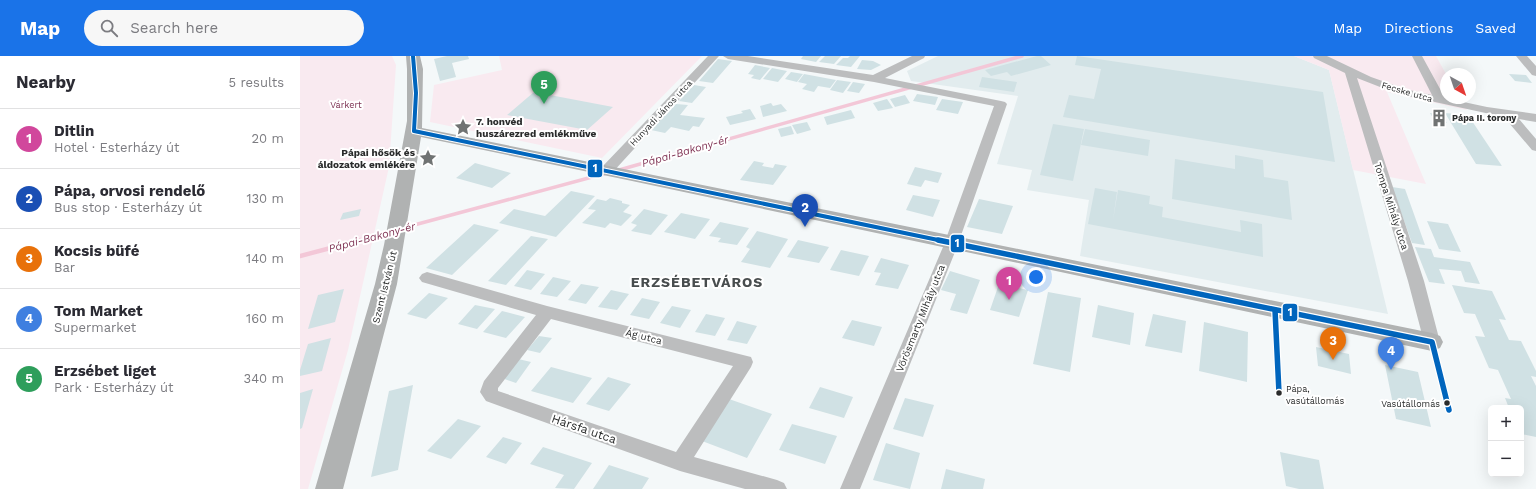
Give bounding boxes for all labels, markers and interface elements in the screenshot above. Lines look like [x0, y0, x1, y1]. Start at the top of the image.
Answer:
search box [84, 10, 364, 46]
text: Map [20, 17, 60, 40]
icon: search [98, 17, 120, 39]
text: Search here [130, 19, 218, 37]
text: Map [1334, 20, 1362, 36]
text: Directions [1384, 20, 1453, 36]
text: Saved [1475, 20, 1516, 36]
north arrow [1440, 68, 1476, 104]
pin: 5 [531, 71, 557, 104]
text: Nearby [16, 72, 75, 92]
text: 5 results [229, 75, 284, 90]
street label: Hunyadi János utca [628, 78, 694, 148]
street label: Fecske utca [1380, 80, 1434, 104]
park label: Várkert [330, 100, 362, 110]
building icon: Pápa II. torony [1429, 108, 1449, 128]
place label: Pápa II. torony [1452, 113, 1517, 123]
place label: 7. honvéd huszárezred emlékműve [476, 116, 597, 139]
place icon: 7. honvéd huszárezred emlékműve [453, 117, 473, 137]
text: Ditlin [54, 122, 94, 140]
text: 1 [26, 131, 32, 146]
text: 20 m [252, 131, 284, 146]
water label: Pápai-Bakony-ér [640, 133, 731, 170]
text: Hotel · Esterházy út [54, 140, 179, 155]
place label: Pápai hősök és áldozatok emlékére [318, 147, 416, 170]
place icon: Pápai hősök és áldozatok emlékére [418, 148, 438, 168]
line badge: 1 [587, 159, 603, 178]
street label: Tompa Mihály utca [1372, 161, 1411, 252]
text: 1 [593, 162, 597, 175]
text: Pápa, orvosi rendelő [54, 182, 205, 200]
text: 2 [25, 191, 33, 206]
text: 130 m [246, 191, 284, 206]
pin: 2 [792, 194, 818, 227]
text: Bus stop · Esterházy út [54, 200, 202, 215]
water label: Pápai-Bakony-ér [327, 219, 418, 255]
line badge: 1 [950, 234, 965, 253]
text: 1 [955, 237, 959, 250]
text: Kocsis büfé [54, 242, 139, 260]
street label: Szent István út [370, 249, 399, 324]
text: 3 [25, 251, 33, 266]
text: 140 m [246, 251, 284, 266]
text: Bar [54, 260, 75, 275]
street label: Vörösmarty Mihály utca [894, 263, 947, 373]
pin: 1 [996, 267, 1022, 300]
your location [1026, 267, 1046, 287]
district label: ERZSÉBETVÁROS [631, 274, 763, 290]
text: Tom Market [54, 302, 143, 320]
line badge: 1 [1282, 303, 1298, 322]
text: 1 [1288, 306, 1292, 319]
text: 4 [25, 311, 33, 326]
text: 160 m [246, 311, 284, 326]
text: Supermarket [54, 320, 136, 335]
street label: Ág utca [625, 327, 663, 346]
pin: 3 [1320, 327, 1346, 360]
pin: 4 [1378, 337, 1404, 370]
text: Erzsébet liget [54, 362, 156, 380]
text: 5 [25, 371, 33, 386]
text: 340 m [244, 371, 284, 386]
text: Park · Esterházy út [54, 380, 174, 395]
place label: Pápa, vasútállomás [1286, 384, 1344, 406]
marker: Pápa, vasútállomás [1274, 388, 1284, 398]
marker: Vasútállomás [1442, 398, 1452, 408]
place label: Vasútállomás [1381, 399, 1440, 409]
map controls [1488, 405, 1524, 477]
button: + [1488, 405, 1524, 441]
street label: Hársfa utca [550, 411, 618, 447]
button: − [1488, 441, 1524, 477]

